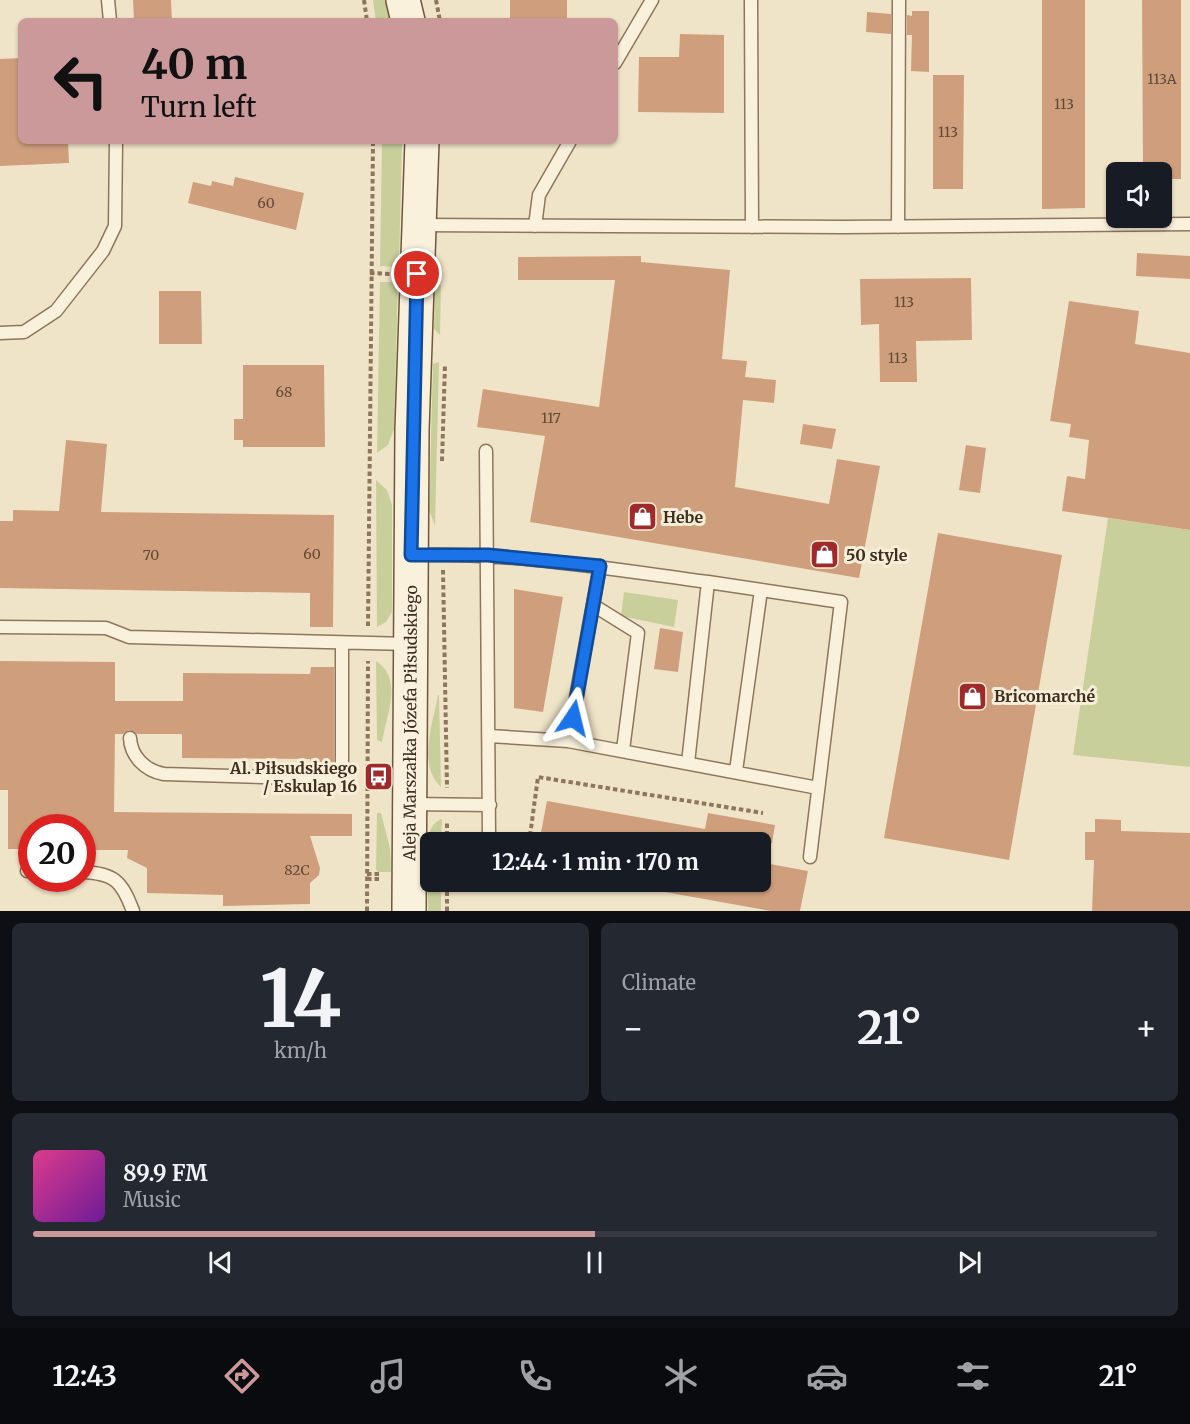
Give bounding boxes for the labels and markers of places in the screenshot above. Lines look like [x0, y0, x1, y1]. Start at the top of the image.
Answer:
pin [391, 248, 442, 299]
shop icon: Hebe [626, 501, 658, 533]
place label: Hebe [663, 507, 704, 527]
shop icon: 50 style [809, 539, 841, 571]
place label: 50 style [846, 545, 908, 565]
shop icon: Bricomarché [957, 680, 989, 712]
place label: Bricomarché [994, 686, 1095, 706]
place label: Al. Piłsudskiego / Eskulap 16 [229, 758, 357, 796]
bus stop icon: Al. Piłsudskiego / Eskulap 16 [362, 761, 394, 793]

